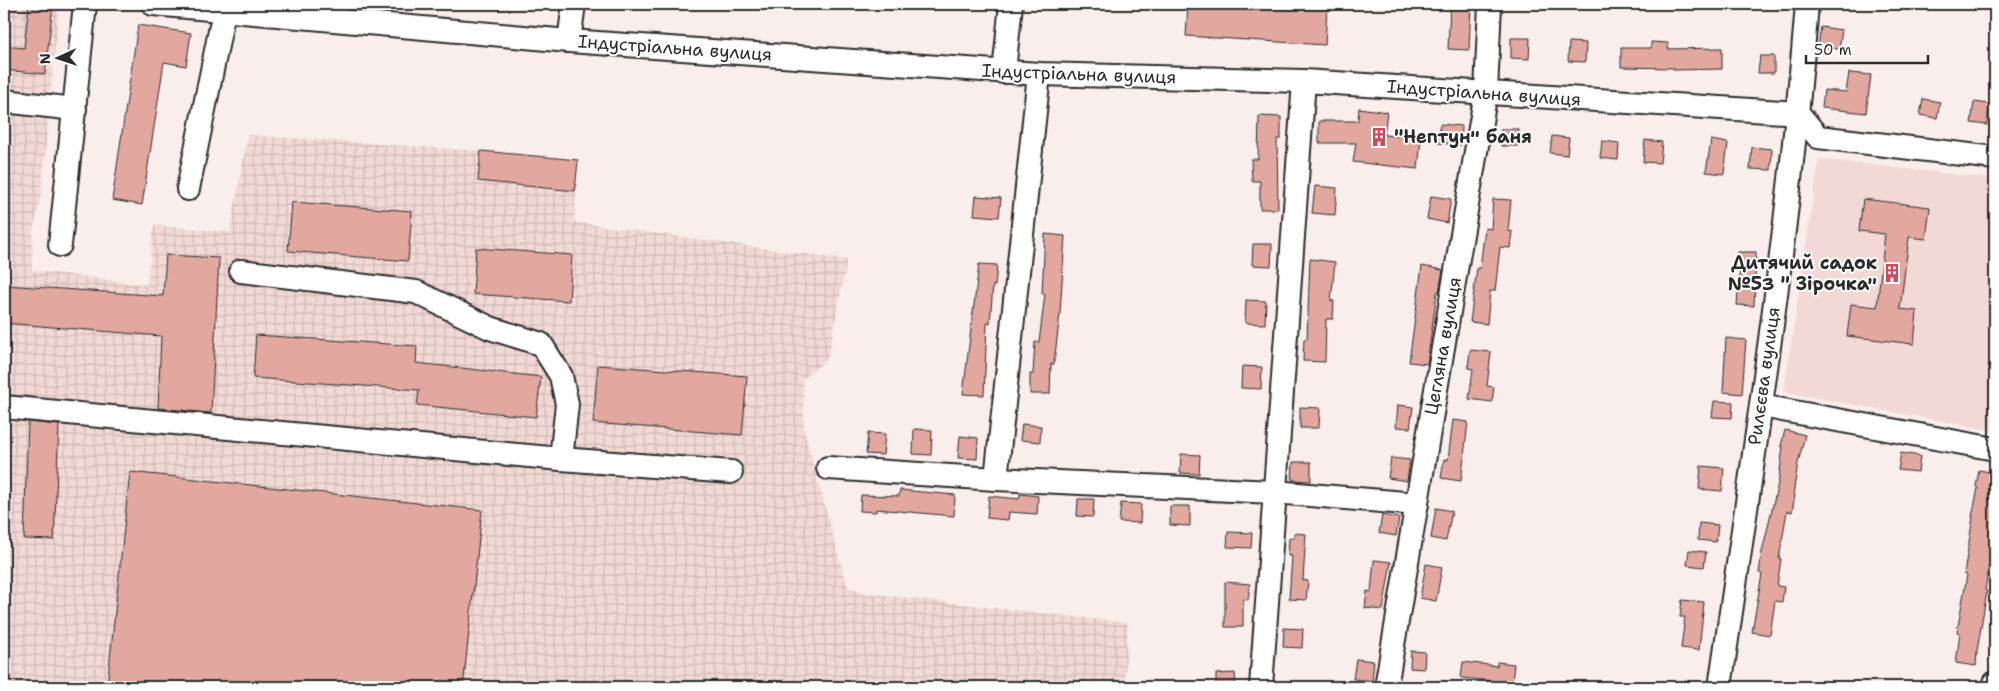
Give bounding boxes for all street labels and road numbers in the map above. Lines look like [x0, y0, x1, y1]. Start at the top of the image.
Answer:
street label: Індустріальна вулиця [577, 29, 773, 67]
street label: Індустріальна вулиця [981, 59, 1177, 89]
street label: Індустріальна вулиця [1386, 74, 1582, 112]
street label: Цегляна вулиця [1419, 275, 1467, 417]
street label: Рилєєва вулиця [1742, 305, 1786, 447]

